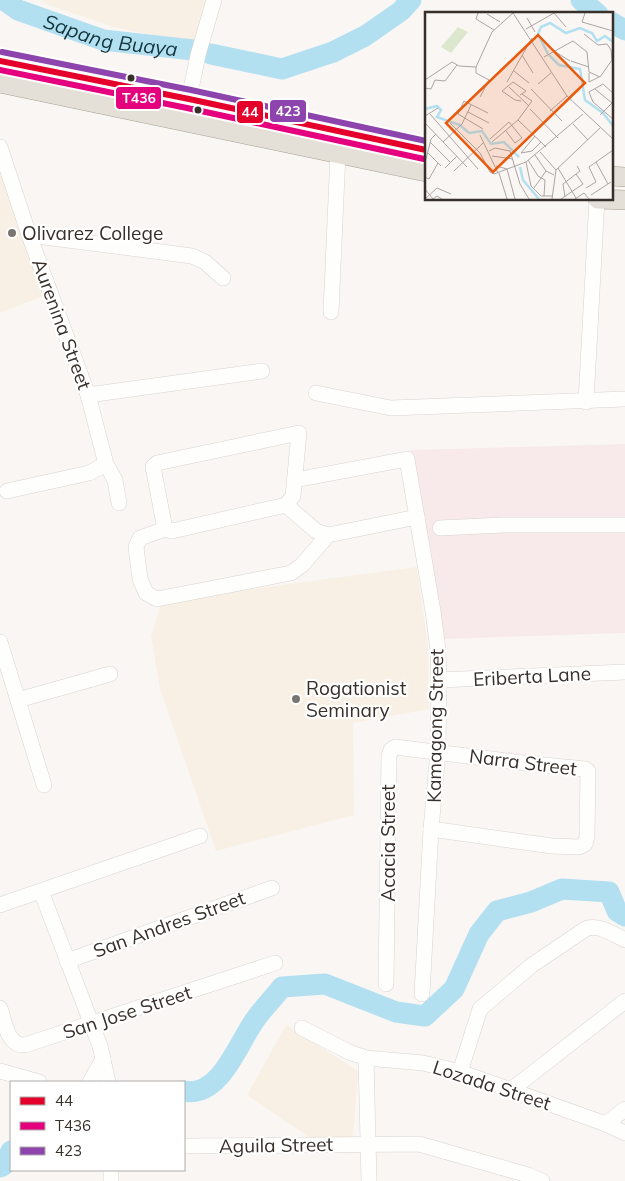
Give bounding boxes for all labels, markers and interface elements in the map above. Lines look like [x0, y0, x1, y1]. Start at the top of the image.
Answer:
water label: Sapang Buaya [41, 8, 179, 61]
inset map [425, 12, 612, 200]
unlabelled marker [126, 73, 136, 83]
line badge: T436 [115, 86, 162, 110]
text: T436 [122, 89, 156, 107]
line badge: 423 [269, 99, 307, 123]
line badge: 44 [236, 100, 264, 124]
text: 423 [275, 102, 301, 120]
text: 44 [242, 103, 259, 121]
unlabelled marker [193, 105, 203, 115]
place label: Olivarez College [22, 221, 163, 245]
marker: Olivarez College [6, 227, 18, 239]
street label: Aurenina Street [27, 255, 97, 393]
street label: Kamagong Street [422, 648, 448, 803]
street label: Eriberta Lane [472, 661, 592, 691]
place label: Rogationist Seminary [306, 676, 407, 722]
marker: Rogationist Seminary [290, 693, 302, 705]
street label: Narra Street [468, 743, 578, 781]
street label: Acacia Street [376, 784, 400, 902]
street label: San Andres Street [90, 885, 249, 963]
street label: San Jose Street [60, 980, 195, 1044]
street label: Lozada Street [430, 1055, 554, 1115]
legend [10, 1081, 185, 1171]
text: 44 [55, 1091, 73, 1110]
text: T436 [55, 1116, 91, 1135]
street label: Aguila Street [219, 1132, 334, 1158]
text: 423 [55, 1141, 82, 1160]

